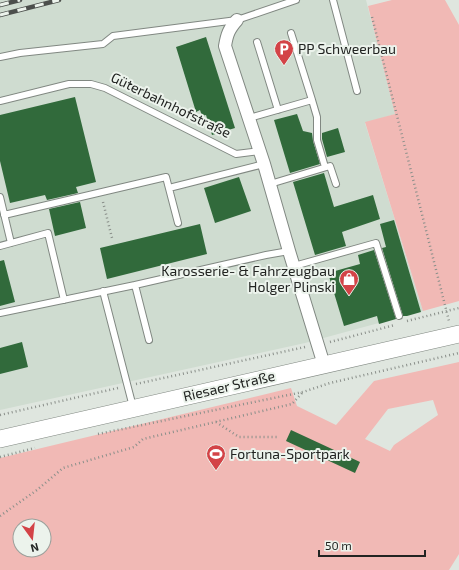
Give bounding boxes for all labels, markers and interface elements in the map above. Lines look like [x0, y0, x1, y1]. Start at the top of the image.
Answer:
parking icon: PP Schweerbau [273, 38, 295, 66]
place label: PP Schweerbau [298, 40, 396, 57]
street label: Güterbahnhofstraße [108, 68, 234, 141]
place label: Karosserie- & Fahrzeugbau Holger Plinski [161, 262, 335, 295]
shop icon: Karosserie- & Fahrzeugbau Holger Plinski [338, 268, 360, 296]
street label: Riesaer Straße [181, 367, 276, 404]
sports icon: Fortuna-Sportpark [205, 443, 227, 471]
place label: Fortuna-Sportpark [230, 445, 350, 462]
north arrow [12, 518, 52, 558]
scale bar [319, 532, 425, 558]
text: 50 m [325, 538, 352, 552]
text: N [29, 541, 40, 555]

